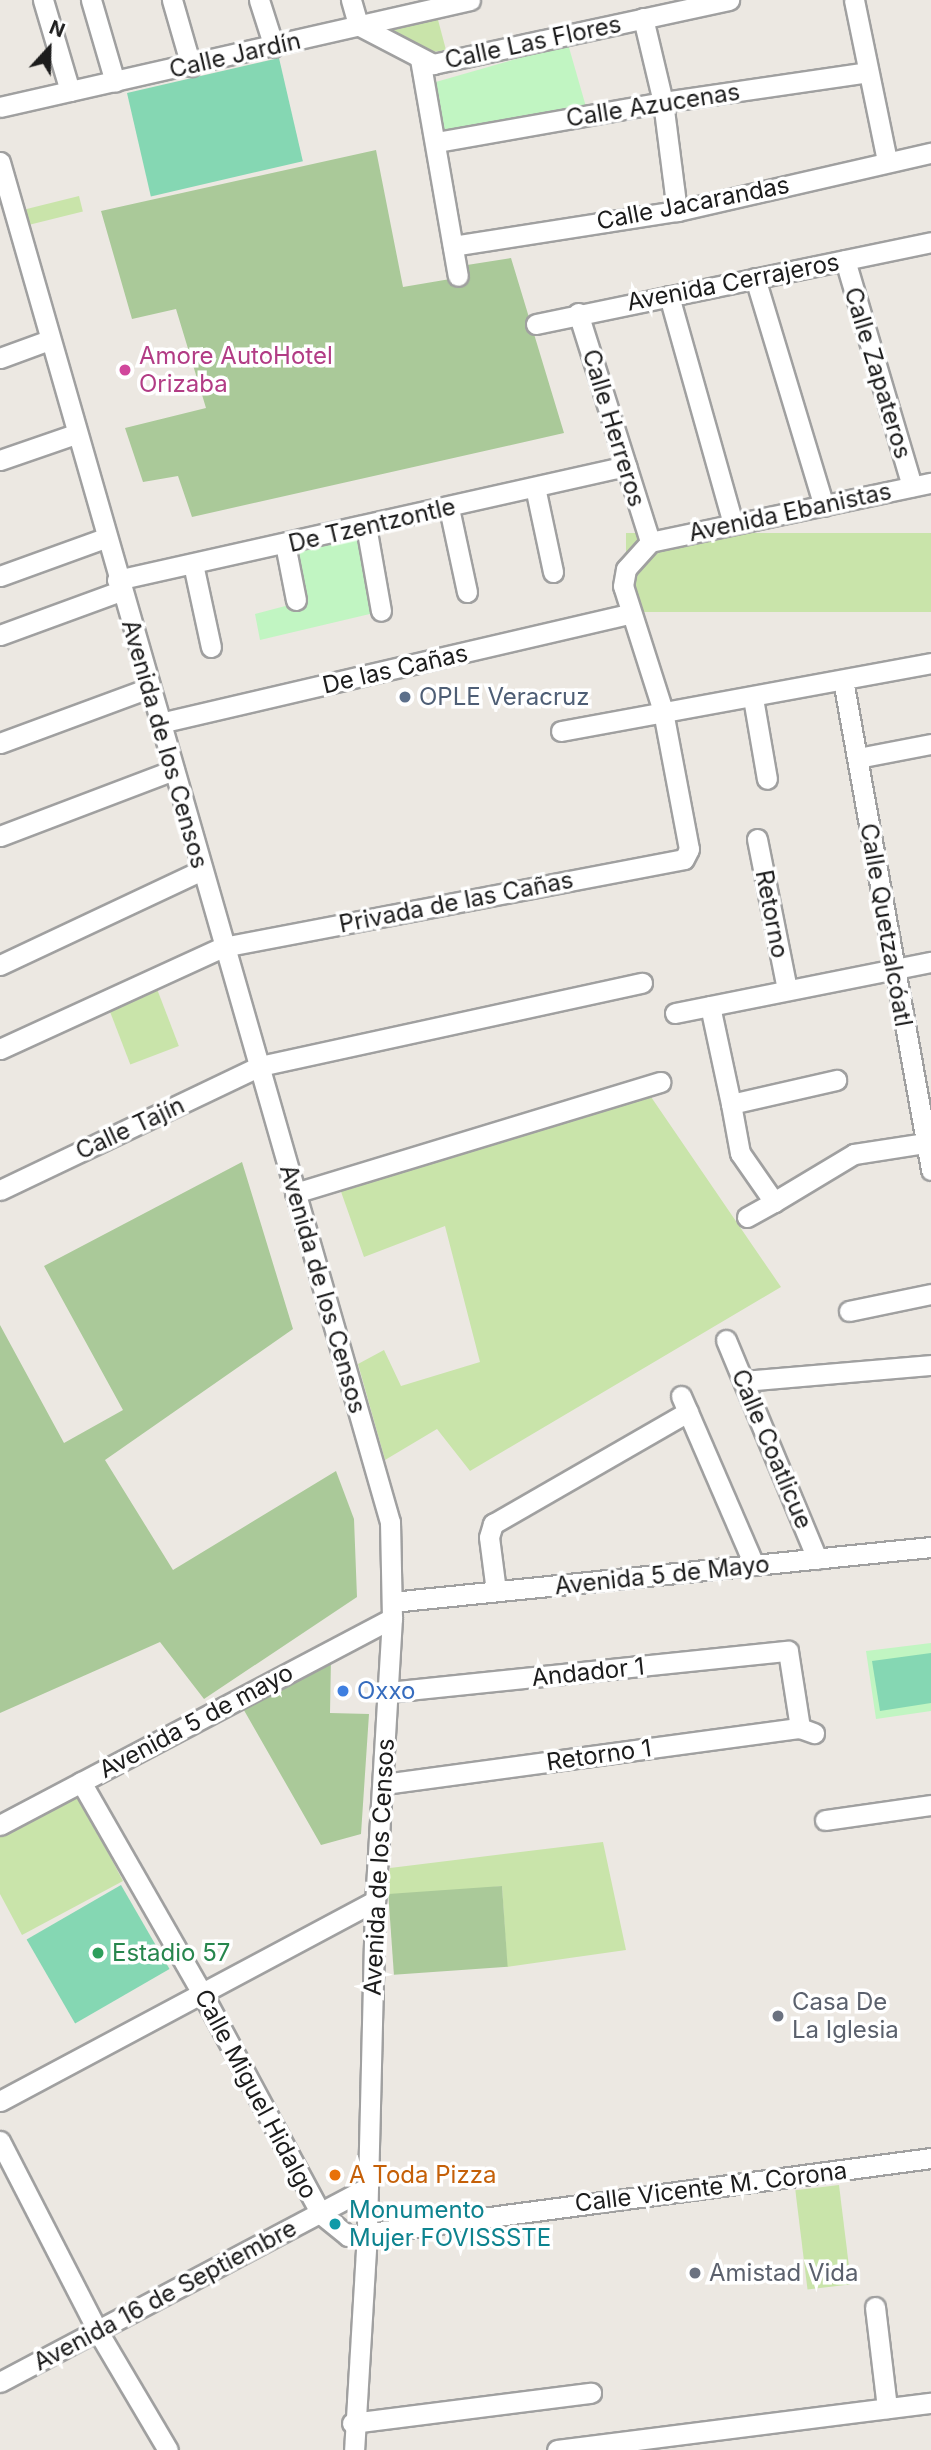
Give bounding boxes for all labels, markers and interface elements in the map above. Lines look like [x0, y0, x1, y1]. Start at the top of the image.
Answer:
street label: Calle Las Flores [442, 9, 624, 75]
north arrow [14, 14, 84, 84]
text: N [46, 16, 68, 42]
street label: Calle Jardín [167, 26, 303, 84]
street label: Calle Azucenas [564, 77, 742, 133]
street label: Calle Jacarandas [594, 170, 792, 236]
street label: Avenida Cerrajeros [624, 247, 842, 317]
street label: Calle Zapateros [838, 284, 918, 462]
place label: Amore AutoHotel Orizaba [139, 342, 333, 398]
street label: Calle Herreros [576, 346, 652, 510]
marker: Amore AutoHotel Orizaba [117, 362, 133, 378]
street label: Avenida Ebanistas [686, 476, 894, 548]
street label: De Tzentzontle [286, 492, 458, 558]
street label: Avenida de los Censos [116, 616, 214, 872]
street label: De las Cañas [320, 638, 470, 700]
place label: OPLE Veracruz [419, 683, 589, 711]
marker: OPLE Veracruz [397, 689, 413, 705]
street label: Calle Quetzalcóatl [854, 821, 918, 1029]
street label: Privada de las Cañas [337, 865, 575, 939]
street label: Retorno [749, 868, 795, 960]
street label: Calle Tajín [71, 1090, 189, 1166]
street label: Avenida de los Censos [274, 1161, 372, 1417]
street label: Calle Coatlicue [725, 1365, 819, 1533]
street label: Avenida 5 de Mayo [553, 1549, 771, 1601]
street label: Andador 1 [530, 1652, 646, 1692]
street label: Avenida 5 de mayo [94, 1658, 298, 1784]
place label: Oxxo [357, 1677, 415, 1705]
marker: Oxxo [335, 1683, 351, 1699]
street label: Retorno 1 [545, 1733, 653, 1777]
street label: Avenida de los Censos [358, 1738, 400, 1996]
place label: Estadio 57 [112, 1939, 230, 1967]
marker: Estadio 57 [90, 1945, 106, 1961]
street label: Calle Miguel Hidalgo [189, 1984, 323, 2204]
place label: Casa De La Iglesia [792, 1988, 899, 2044]
marker: Casa De La Iglesia [770, 2008, 786, 2024]
street label: Calle Vicente M. Corona [573, 2156, 849, 2218]
place label: A Toda Pizza [349, 2161, 496, 2189]
marker: A Toda Pizza [327, 2167, 343, 2183]
place label: Monumento Mujer FOVISSSTE [349, 2196, 551, 2252]
street label: Avenida 16 de Septiembre [29, 2213, 301, 2377]
marker: Monumento Mujer FOVISSSTE [327, 2216, 343, 2232]
place label: Amistad Vida [709, 2259, 858, 2287]
marker: Amistad Vida [687, 2265, 703, 2281]

